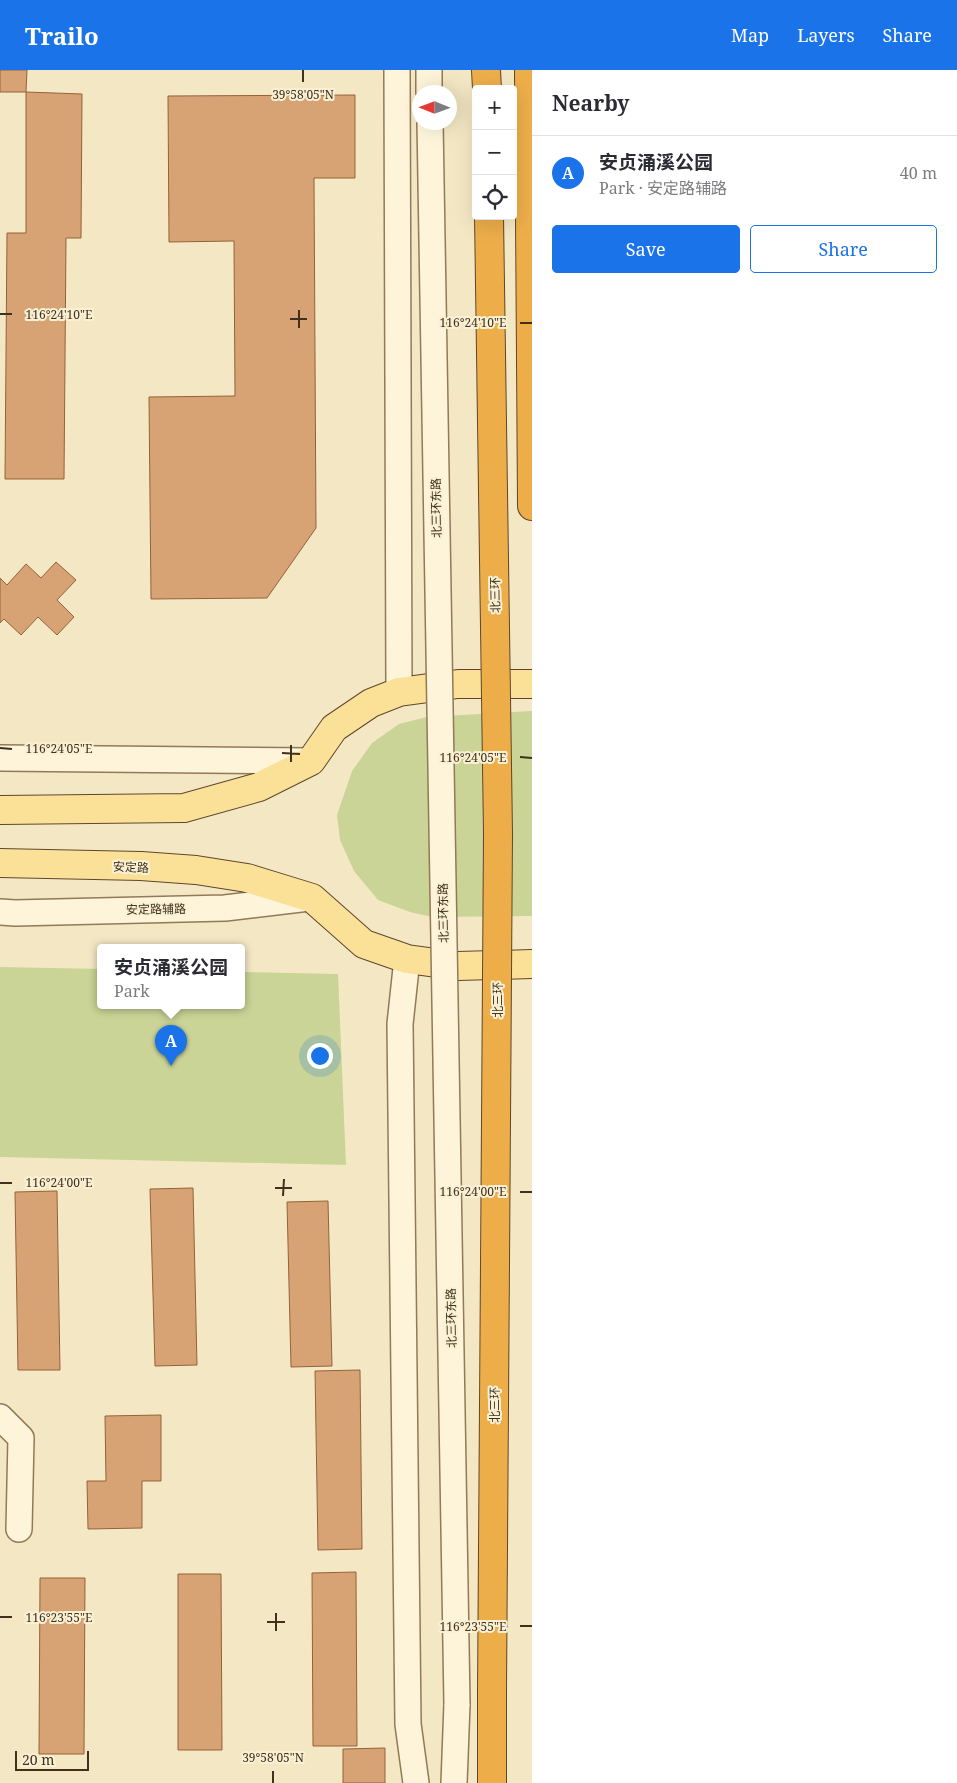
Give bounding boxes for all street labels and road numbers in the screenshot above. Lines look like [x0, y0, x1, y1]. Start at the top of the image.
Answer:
street label: 北三环东路 [427, 478, 445, 538]
street label: 北三环 [486, 577, 504, 613]
street label: 安定路 [113, 858, 149, 876]
street label: 北三环东路 [434, 883, 452, 943]
street label: 安定路辅路 [126, 900, 186, 918]
street label: 北三环 [489, 982, 506, 1018]
street label: 北三环东路 [442, 1288, 460, 1348]
street label: 北三环 [486, 1387, 503, 1423]

